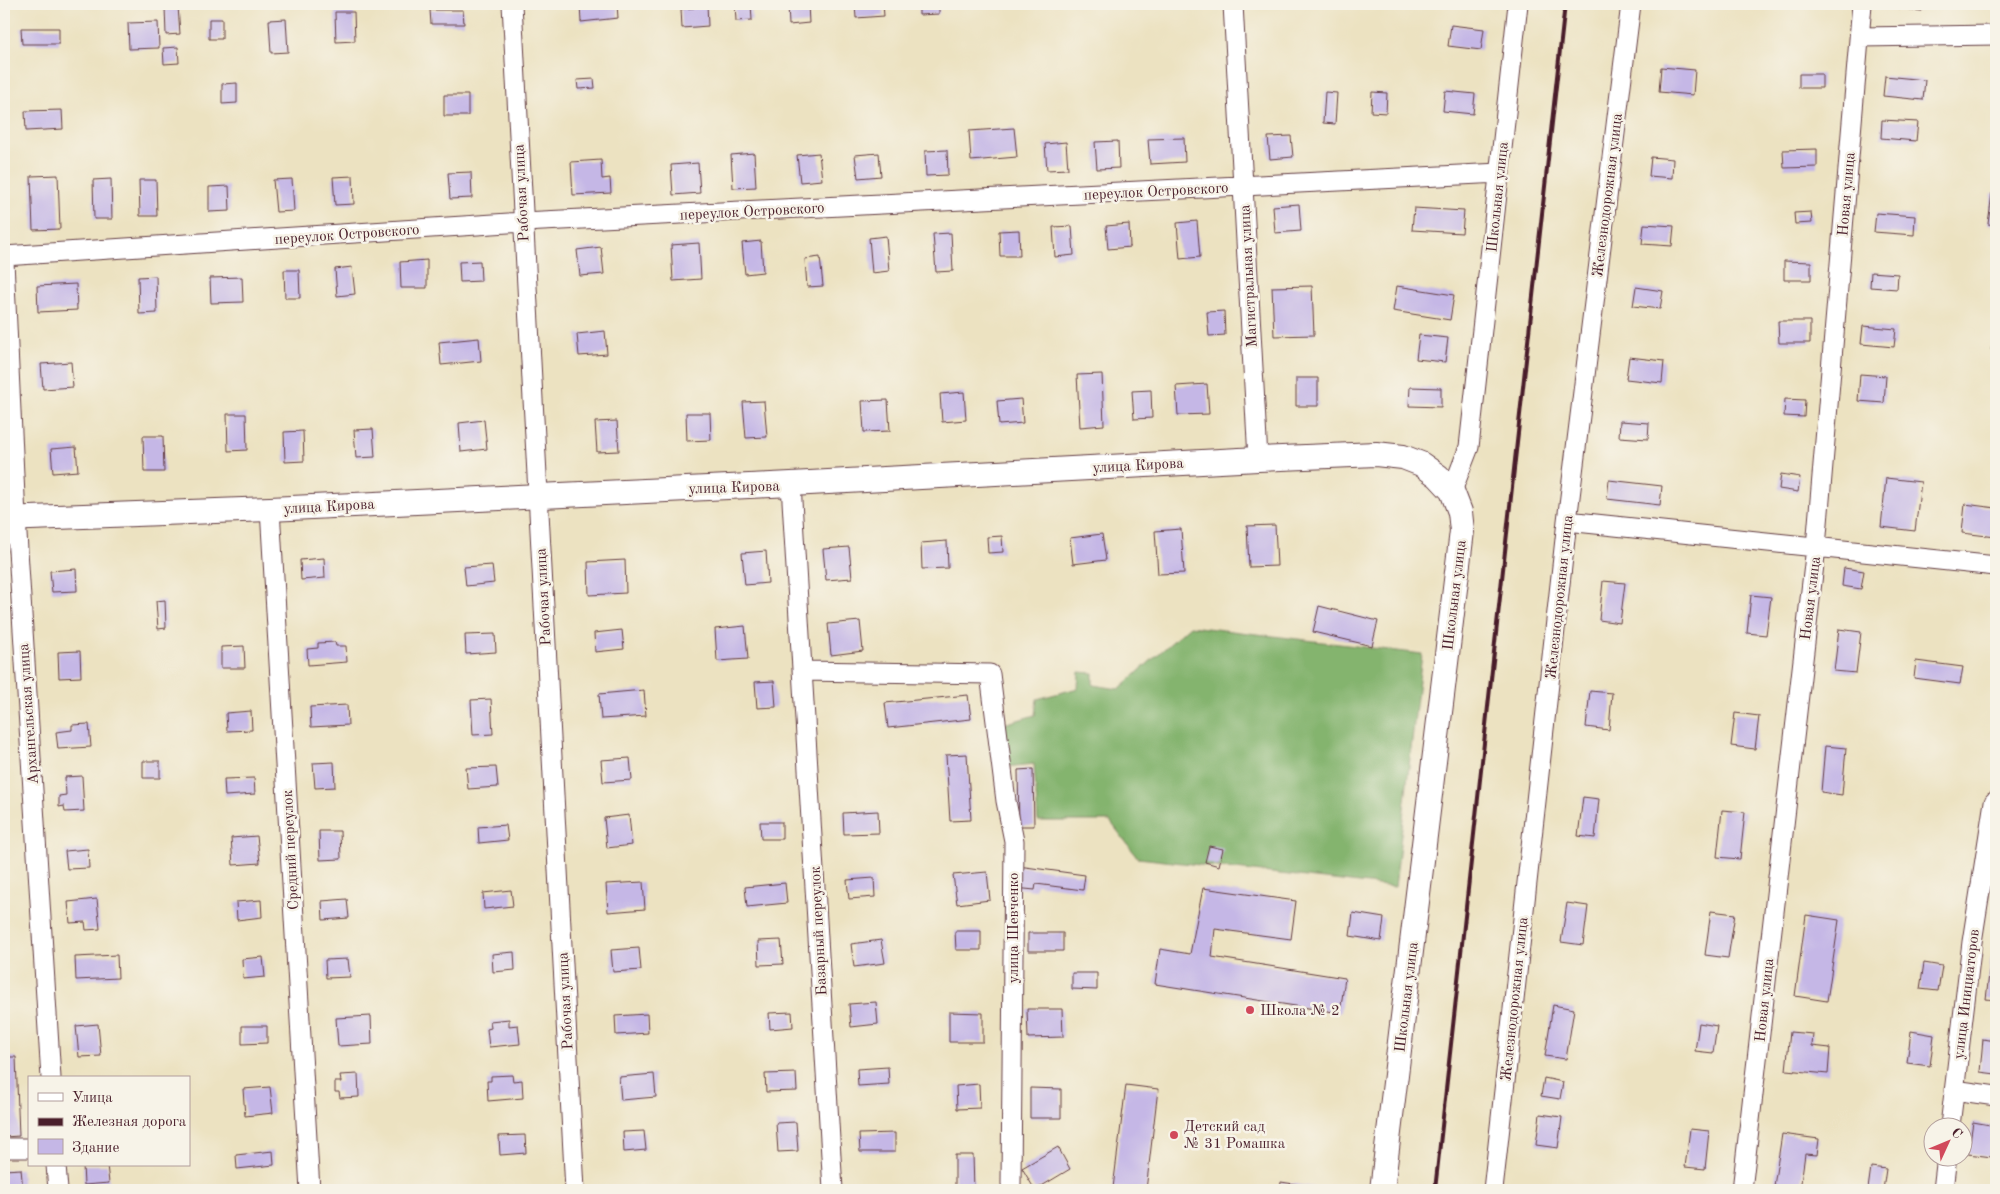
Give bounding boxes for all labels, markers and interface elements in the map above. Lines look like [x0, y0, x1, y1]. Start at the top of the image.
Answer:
street label: Железнодорожная улица [1591, 112, 1626, 278]
street label: Школьная улица [1485, 140, 1512, 253]
street label: Рабочая улица [512, 143, 533, 242]
street label: Новая улица [1836, 151, 1859, 237]
street label: переулок Островского [1083, 181, 1229, 204]
street label: переулок Островского [679, 201, 825, 224]
street label: Магистральная улица [1238, 203, 1261, 348]
street label: переулок Островского [274, 223, 420, 248]
street label: улица Кирова [1092, 457, 1185, 476]
street label: улица Кирова [688, 479, 781, 498]
street label: улица Кирова [283, 498, 376, 517]
street label: Железнодорожная улица [1544, 514, 1577, 680]
street label: Школьная улица [1441, 538, 1470, 651]
street label: Рабочая улица [534, 547, 555, 646]
street label: Новая улица [1799, 555, 1824, 641]
street label: Архангельская улица [17, 642, 42, 785]
street label: Средний переулок [281, 789, 302, 910]
street label: Базарный переулок [809, 865, 830, 996]
street label: улица Шевченко [1007, 873, 1022, 983]
street label: Железнодорожная улица [1499, 916, 1532, 1082]
street label: улица Инициаторов [1952, 928, 1983, 1060]
street label: Школьная улица [1393, 940, 1422, 1053]
street label: Рабочая улица [556, 951, 577, 1050]
street label: Новая улица [1754, 957, 1777, 1043]
marker: Школа № 2 [1244, 1004, 1256, 1016]
place label: Школа № 2 [1260, 1004, 1340, 1019]
legend [28, 1076, 190, 1166]
text: Улица [72, 1091, 113, 1106]
text: Железная дорога [72, 1115, 187, 1130]
north arrow [1922, 1116, 1972, 1166]
place label: Детский сад № 31 Ромашка [1184, 1120, 1286, 1152]
text: С [1948, 1125, 1965, 1142]
marker: Детский сад № 31 Ромашка [1168, 1129, 1180, 1141]
text: Здание [72, 1141, 119, 1156]

